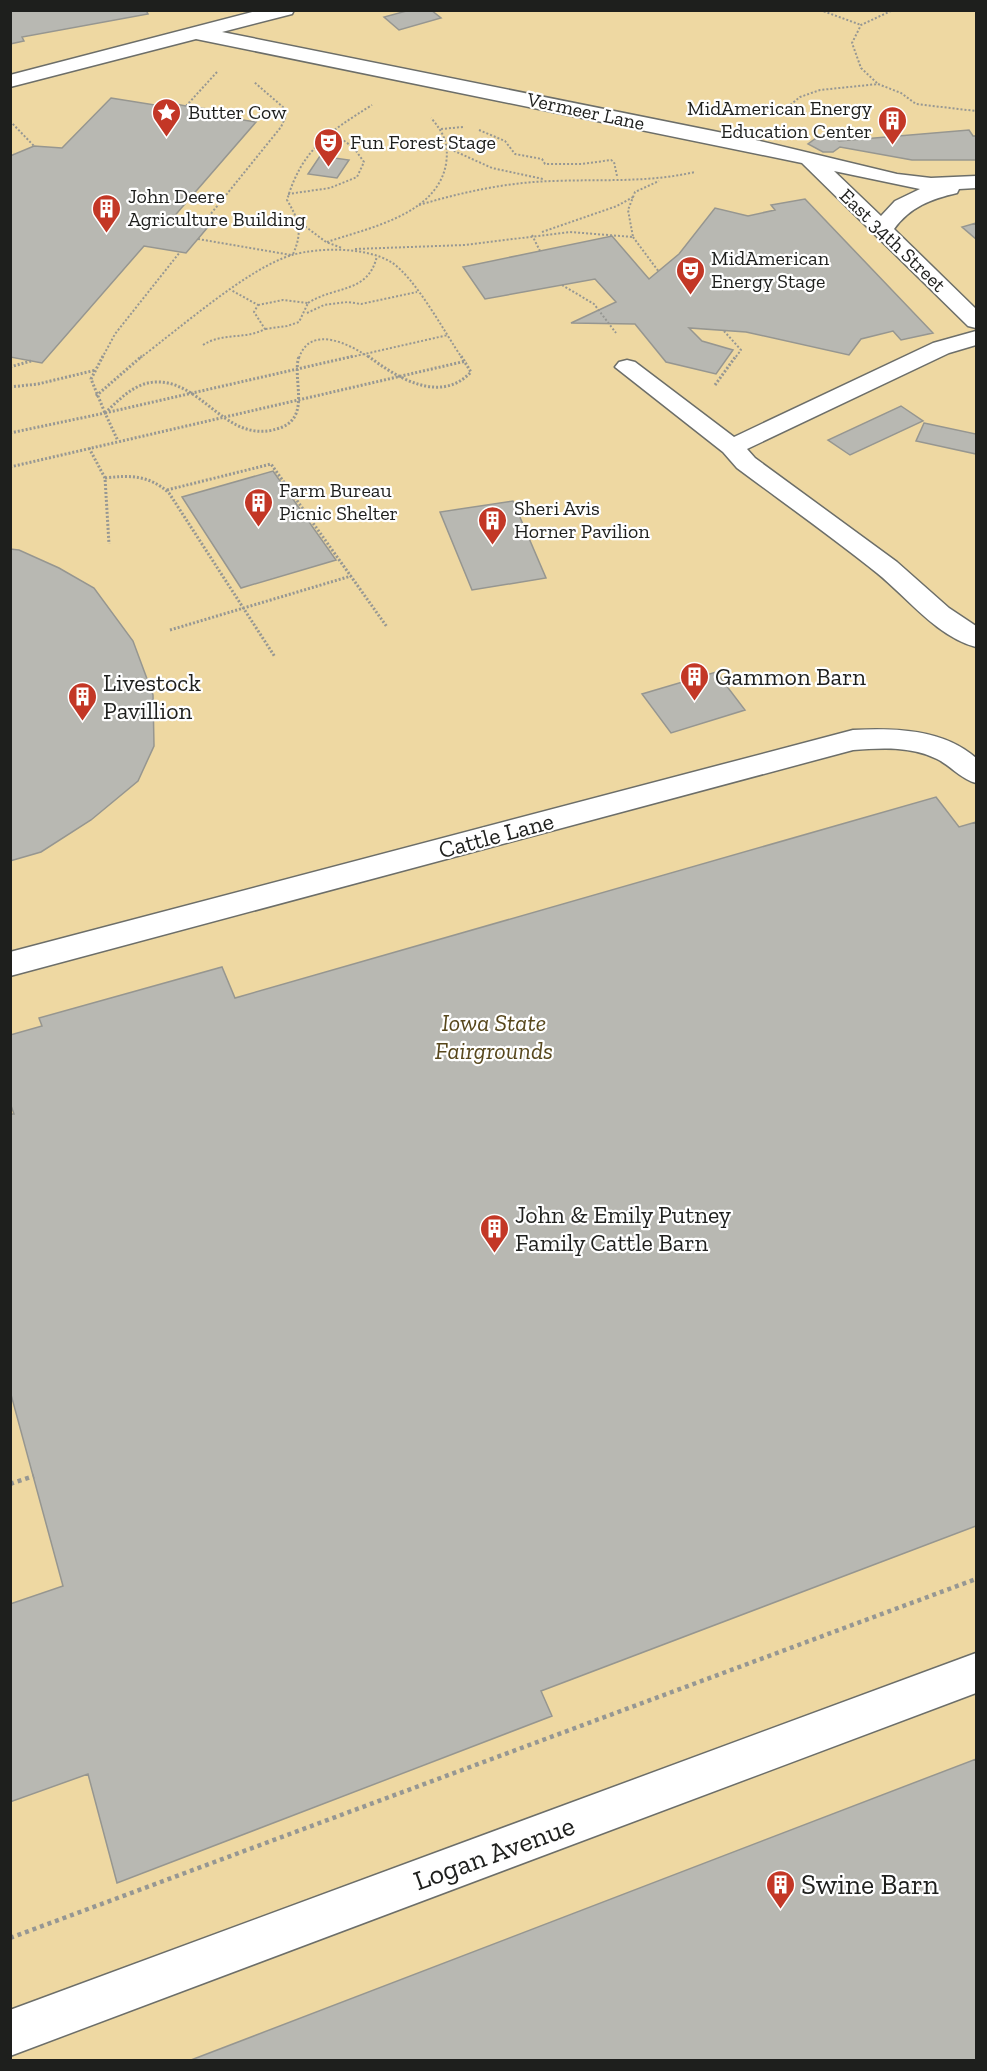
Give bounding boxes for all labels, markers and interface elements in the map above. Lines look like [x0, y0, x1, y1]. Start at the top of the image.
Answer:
street label: Vermeer Lane [524, 87, 647, 135]
place icon: Butter Cow [151, 96, 183, 138]
place label: MidAmerican Energy Education Center [687, 96, 873, 143]
place label: Butter Cow [188, 100, 287, 124]
building icon: MidAmerican Energy Education Center [877, 104, 909, 146]
theatre icon: Fun Forest Stage [313, 126, 345, 168]
place label: Fun Forest Stage [350, 130, 496, 154]
street label: East 34th Street [835, 183, 952, 297]
place label: John Deere Agriculture Building [128, 184, 306, 231]
building icon: John Deere Agriculture Building [91, 192, 123, 234]
place label: MidAmerican Energy Stage [711, 246, 830, 293]
theatre icon: MidAmerican Energy Stage [674, 254, 706, 296]
place label: Farm Bureau Picnic Shelter [279, 478, 398, 525]
building icon: Farm Bureau Picnic Shelter [242, 486, 274, 528]
place label: Sheri Avis Horner Pavilion [514, 496, 650, 543]
building icon: Sheri Avis Horner Pavilion [477, 504, 509, 546]
building icon: Gammon Barn [678, 660, 710, 702]
place label: Gammon Barn [715, 662, 866, 691]
place label: Livestock Pavillion [103, 668, 201, 725]
building icon: Livestock Pavillion [66, 680, 98, 722]
street label: Cattle Lane [435, 806, 557, 864]
park label: Iowa State Fairgrounds [435, 1008, 553, 1065]
place label: John & Emily Putney Family Cattle Barn [515, 1200, 732, 1257]
building icon: John & Emily Putney Family Cattle Barn [478, 1212, 510, 1254]
street label: Logan Avenue [409, 1809, 579, 1897]
building icon: Swine Barn [764, 1868, 796, 1910]
place label: Swine Barn [801, 1868, 939, 1901]

